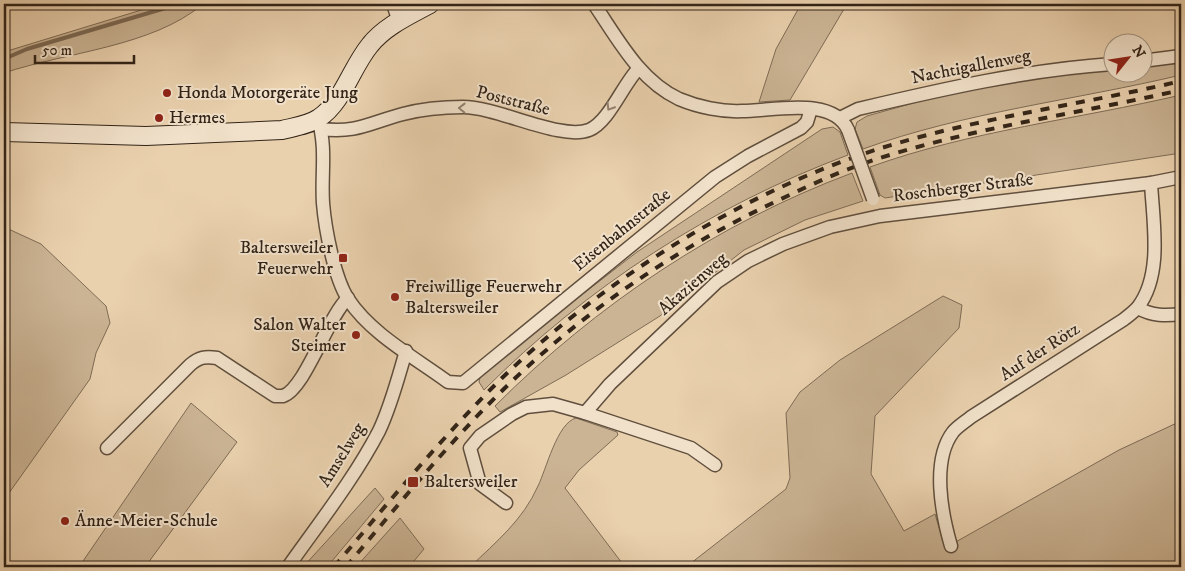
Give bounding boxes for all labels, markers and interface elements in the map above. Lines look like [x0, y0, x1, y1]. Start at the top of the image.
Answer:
scale bar [35, 32, 134, 64]
north arrow [1102, 32, 1152, 82]
text: 50 m [42, 41, 72, 60]
text: N [1128, 43, 1149, 62]
street label: Nachtigallenweg [909, 45, 1033, 89]
street label: Poststraße [474, 81, 552, 121]
place label: Honda Motorgeräte Jung [177, 82, 358, 104]
marker: Honda Motorgeräte Jung [161, 87, 173, 99]
one-way arrow [457, 102, 465, 113]
one-way arrow [607, 102, 617, 111]
place label: Hermes [169, 107, 225, 129]
marker: Hermes [153, 112, 165, 124]
street label: Roschberger Straße [892, 168, 1034, 208]
street label: Eisenbahnstraße [569, 184, 675, 276]
place label: Baltersweiler Feuerwehr [240, 237, 333, 280]
street label: Akazienweg [654, 248, 732, 320]
marker: Baltersweiler Feuerwehr [337, 252, 349, 264]
place label: Freiwillige Feuerwehr Baltersweiler [405, 276, 562, 319]
marker: Freiwillige Feuerwehr Baltersweiler [389, 291, 401, 303]
place label: Salon Walter Steimer [253, 314, 346, 357]
street label: Auf der Rötz [996, 318, 1084, 386]
marker: Salon Walter Steimer [350, 329, 362, 341]
street label: Amselweg [314, 419, 370, 491]
place label: Baltersweiler [424, 471, 518, 493]
marker: Baltersweiler [406, 475, 420, 489]
place label: Änne-Meier-Schule [75, 510, 218, 532]
marker: Änne-Meier-Schule [59, 515, 71, 527]

